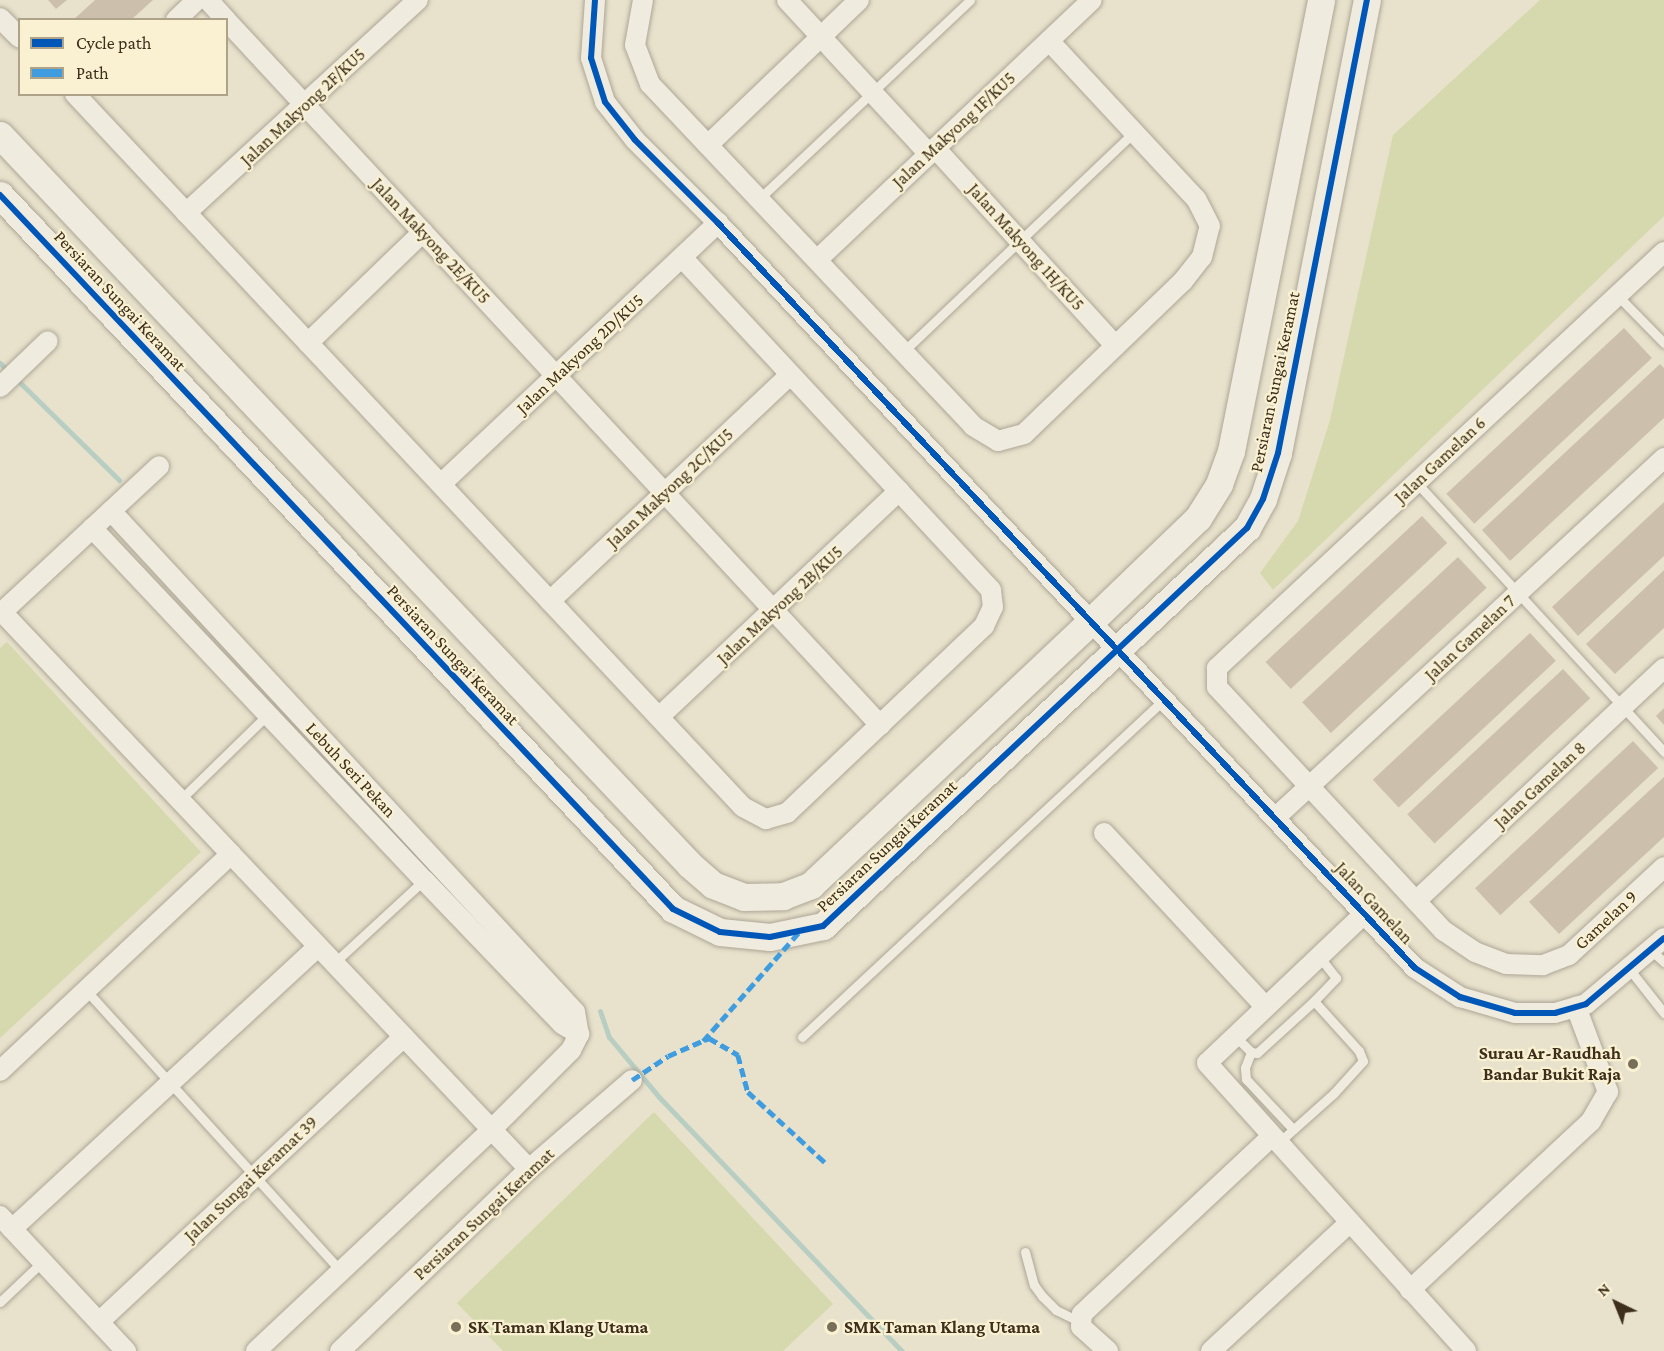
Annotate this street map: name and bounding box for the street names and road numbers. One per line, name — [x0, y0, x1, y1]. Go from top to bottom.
street label: Jalan Makyong 2F/KU5 — [236, 43, 370, 171]
street label: Jalan Makyong 1F/KU5 — [888, 67, 1020, 193]
street label: Jalan Makyong 2E/KU5 — [367, 173, 495, 309]
street label: Jalan Makyong 1H/KU5 — [963, 179, 1089, 315]
street label: Persiaran Sungai Keramat — [49, 226, 191, 376]
street label: Jalan Makyong 2D/KU5 — [512, 289, 648, 419]
street label: Persiaran Sungai Keramat — [1245, 290, 1305, 474]
street label: Jalan Gamelan 6 — [1390, 412, 1490, 508]
street label: Jalan Makyong 2C/KU5 — [602, 424, 738, 552]
street label: Jalan Makyong 2B/KU5 — [712, 541, 848, 669]
street label: Persiaran Sungai Keramat — [382, 580, 524, 730]
street label: Jalan Gamelan 7 — [1420, 590, 1520, 686]
street label: Lebuh Seri Pekan — [301, 718, 401, 822]
street label: Jalan Gamelan 8 — [1490, 737, 1590, 833]
street label: Persiaran Sungai Keramat — [812, 775, 962, 917]
street label: Jalan Gamelan — [1330, 857, 1418, 949]
street label: Gamelan 9 — [1570, 886, 1642, 954]
street label: Jalan Sungai Keramat 39 — [180, 1112, 322, 1246]
street label: Persiaran Sungai Keramat — [409, 1143, 559, 1285]

